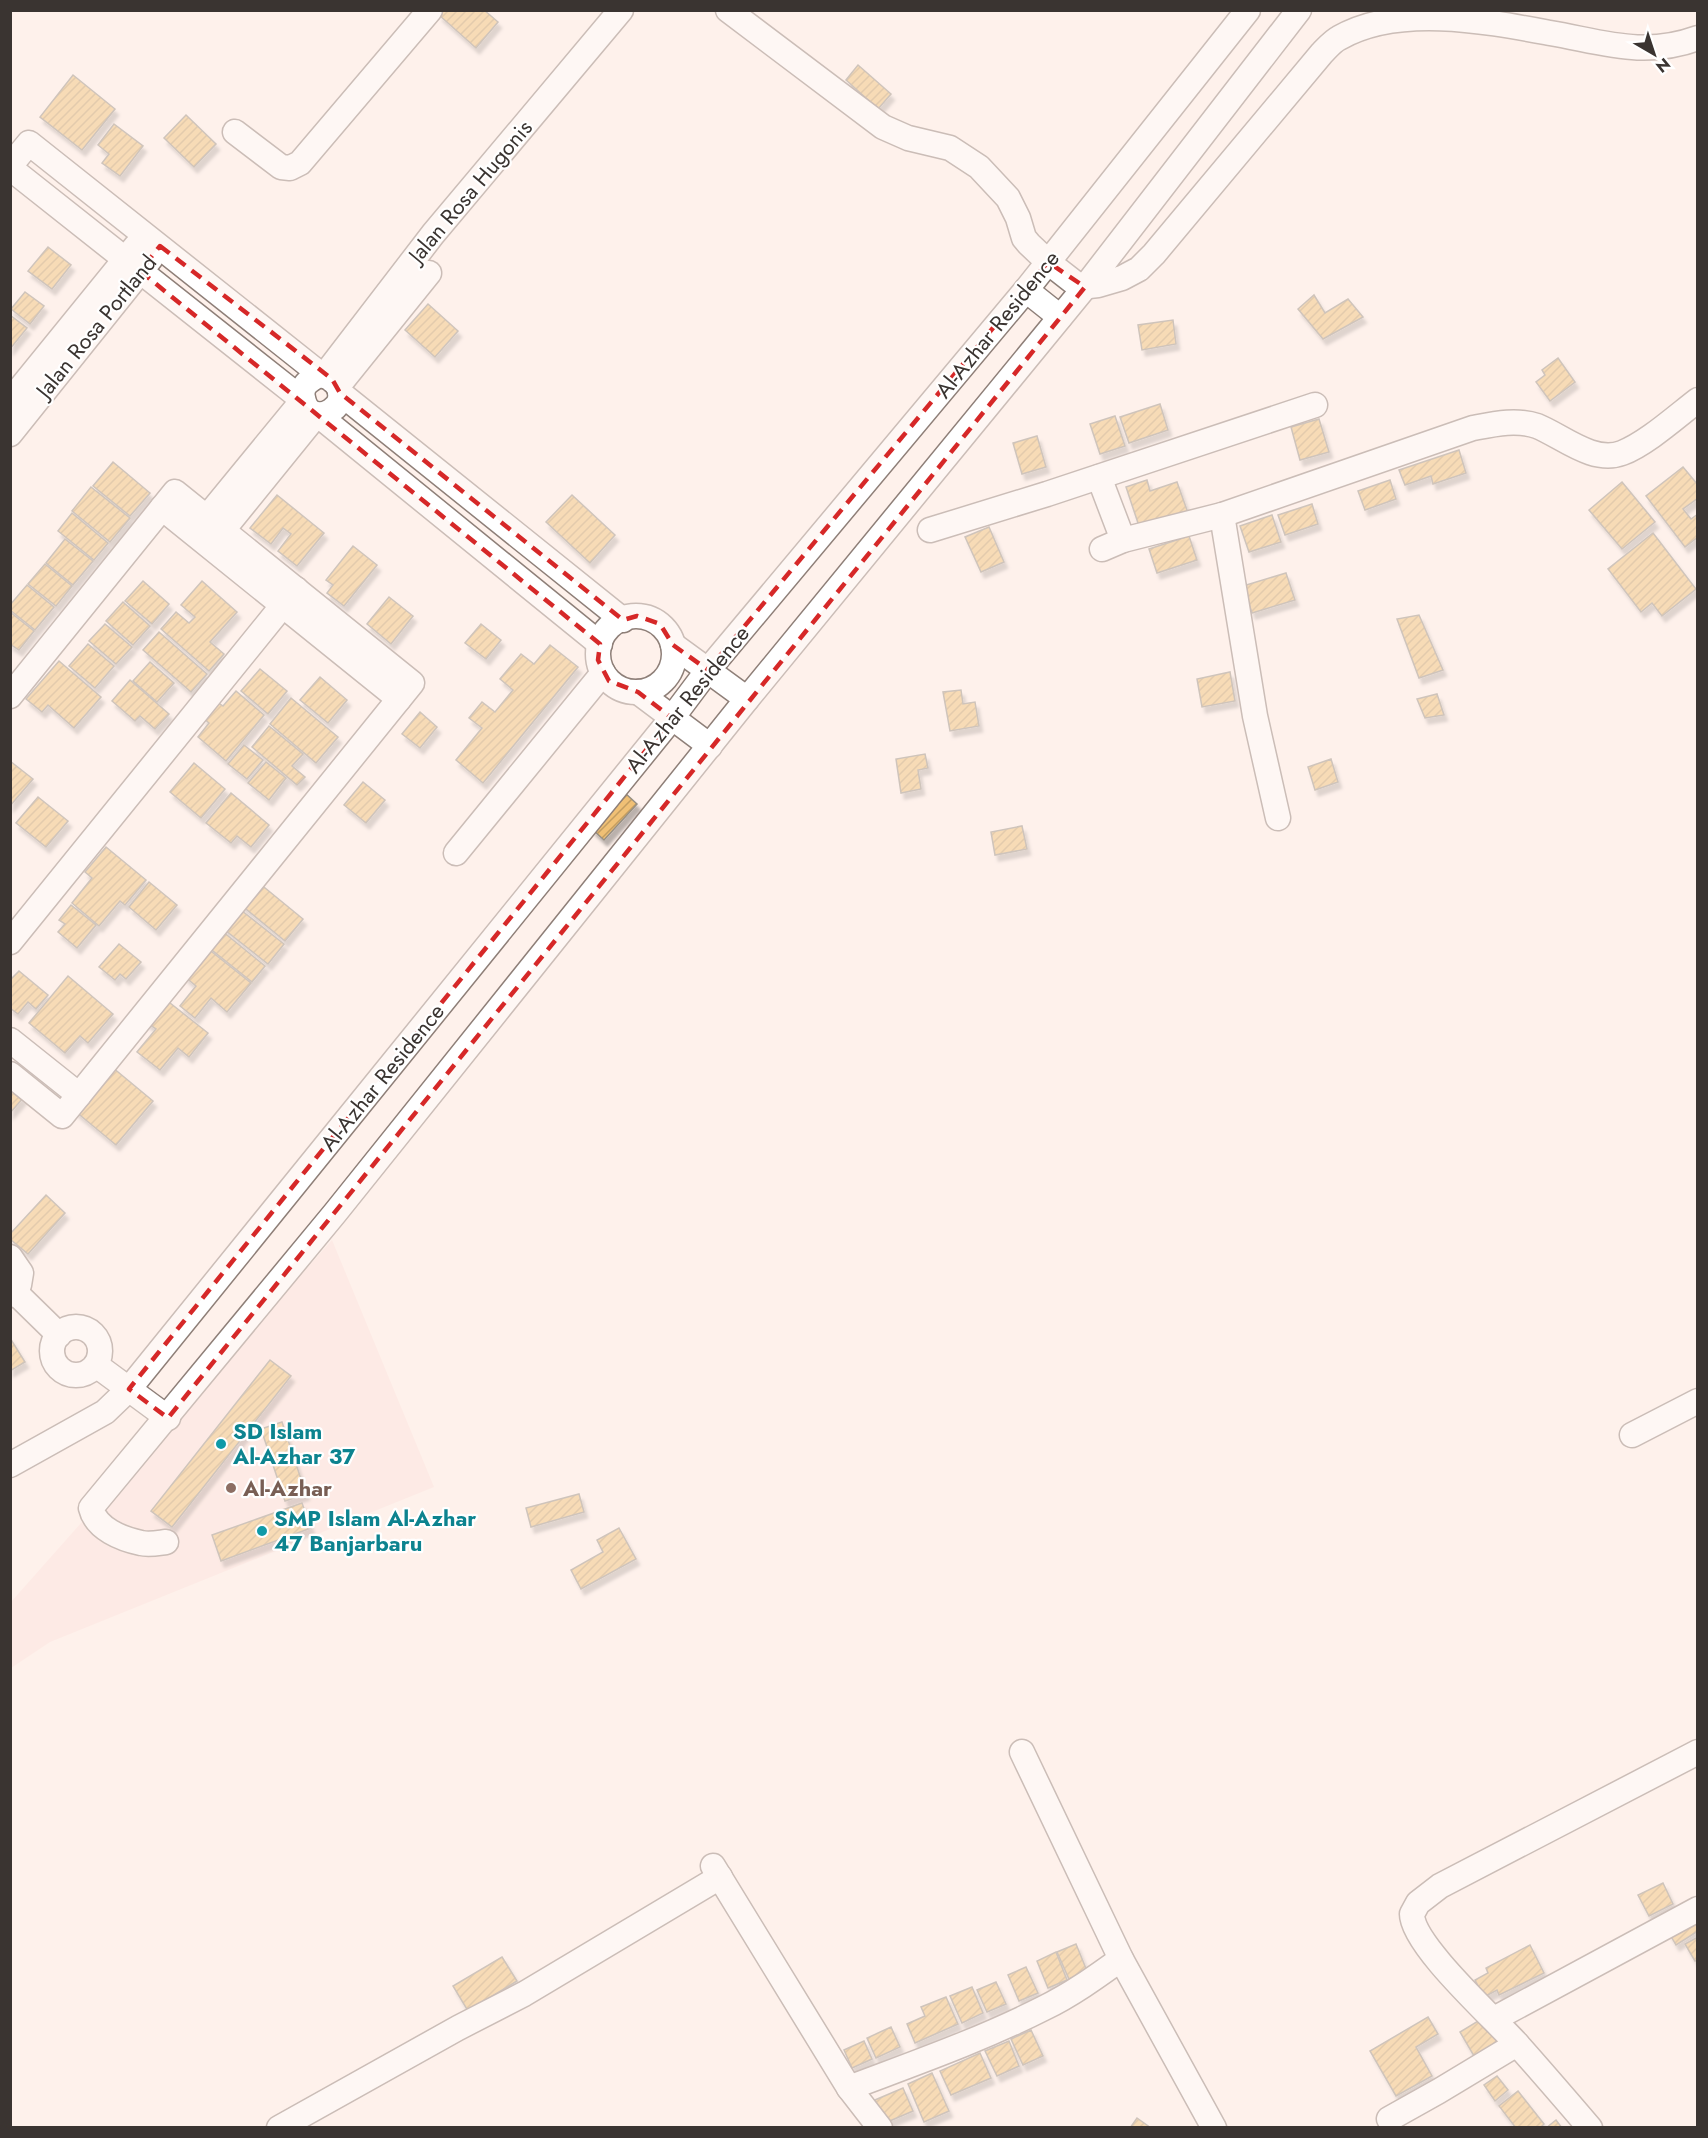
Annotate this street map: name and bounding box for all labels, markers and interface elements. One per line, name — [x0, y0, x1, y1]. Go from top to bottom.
north arrow — [1624, 24, 1684, 84]
text: N — [1651, 52, 1675, 78]
street label: Jalan Rosa Hugonis — [399, 112, 540, 272]
street label: Al-Azhar Residence — [927, 243, 1067, 405]
street label: Jalan Rosa Portland — [26, 248, 164, 407]
street label: Al-Azhar Residence — [617, 618, 757, 780]
street label: Al-Azhar Residence — [312, 996, 452, 1158]
place label: SD Islam Al-Azhar 37 — [232, 1415, 356, 1472]
marker: SD Islam Al-Azhar 37 — [214, 1437, 228, 1451]
place label: Al-Azhar — [242, 1472, 332, 1504]
marker: Al-Azhar — [224, 1481, 238, 1495]
place label: SMP Islam Al-Azhar 47 Banjarbaru — [274, 1502, 476, 1559]
marker: SMP Islam Al-Azhar 47 Banjarbaru — [255, 1524, 269, 1538]

